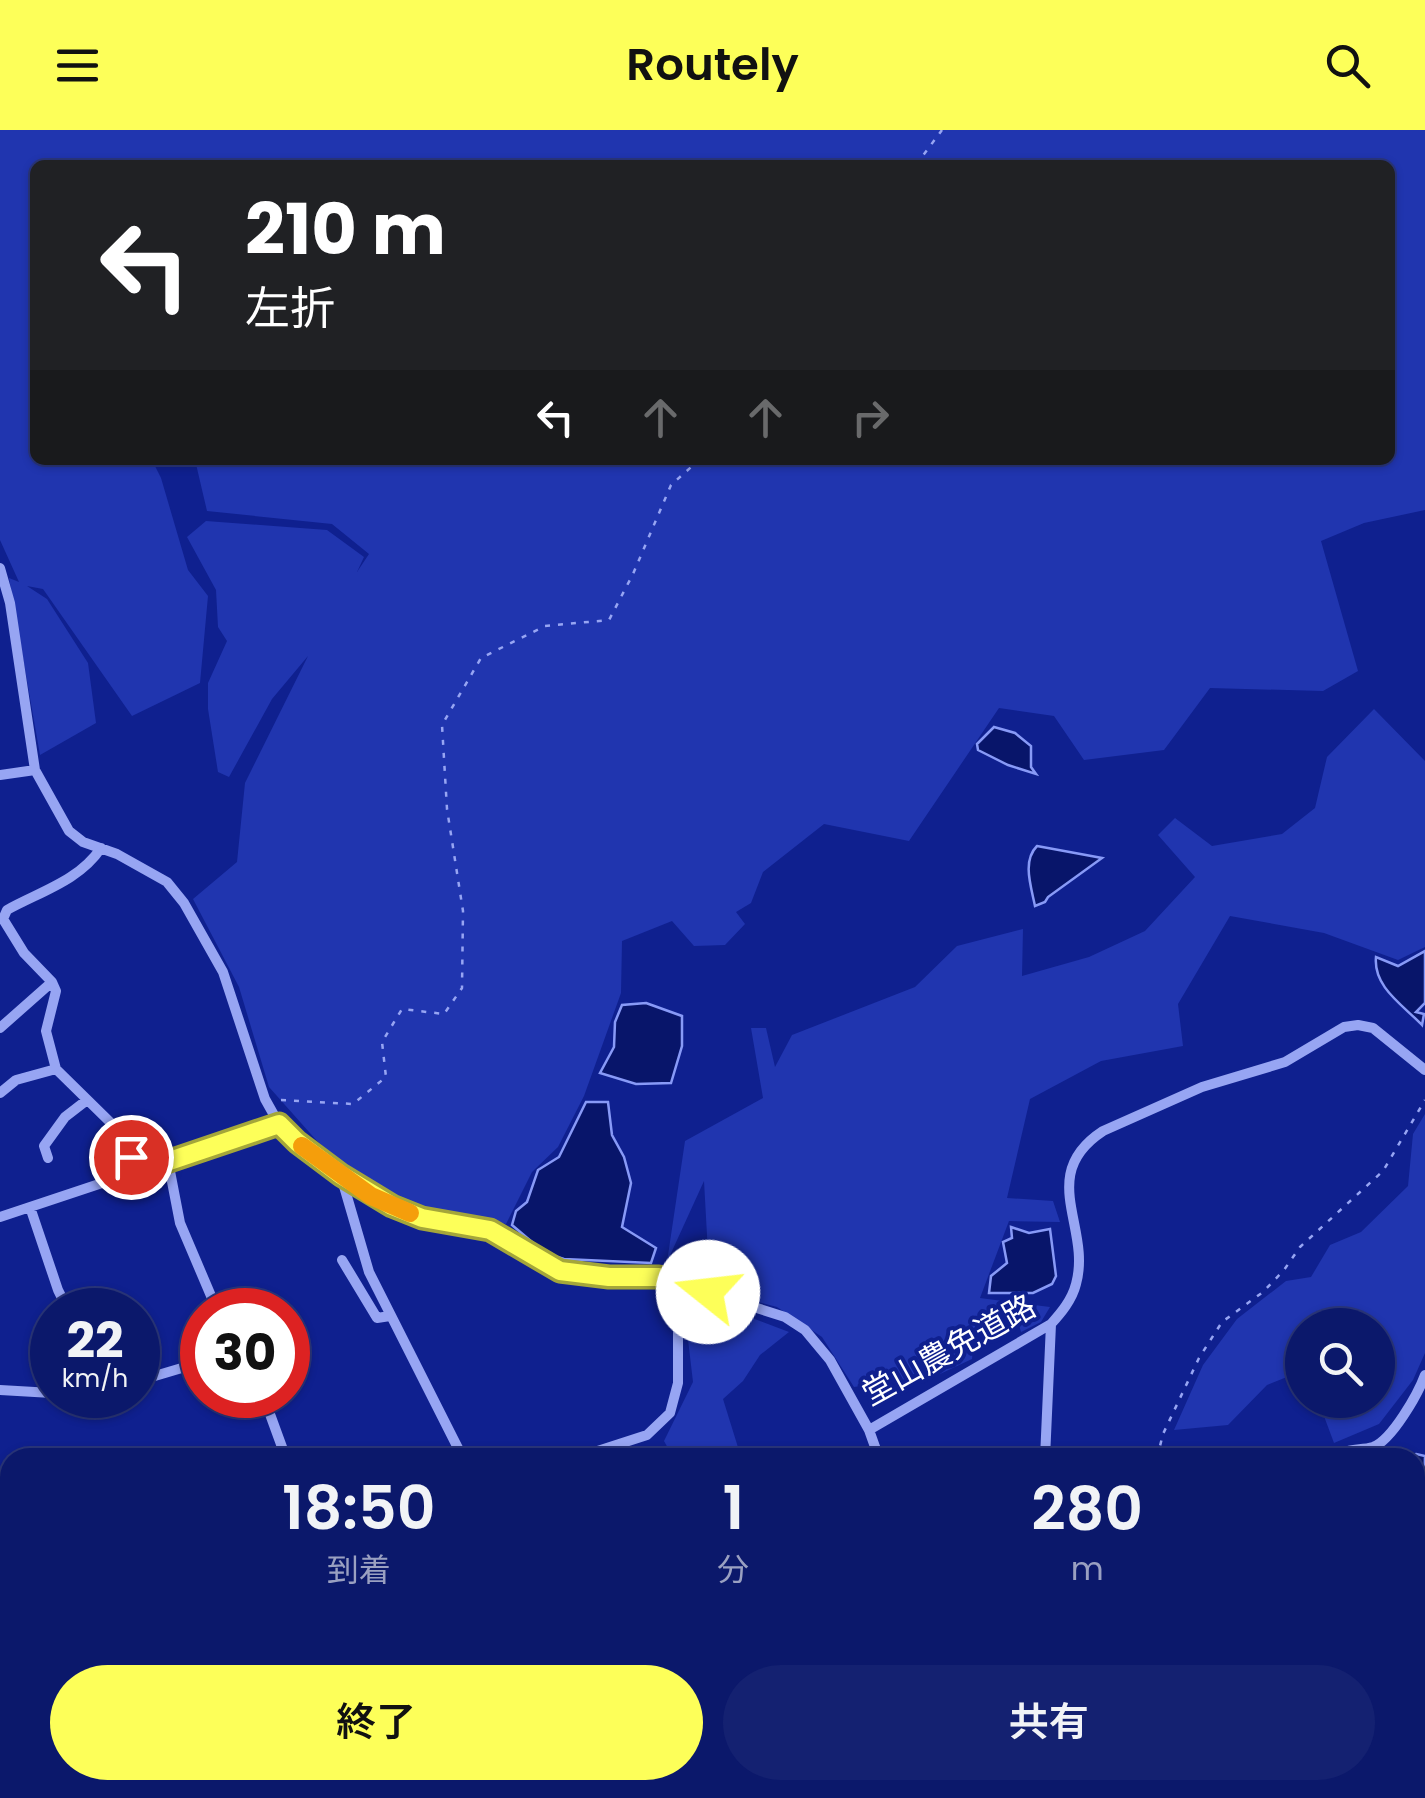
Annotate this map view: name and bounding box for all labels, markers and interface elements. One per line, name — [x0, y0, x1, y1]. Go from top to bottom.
text: Routely — [626, 33, 799, 96]
icon: menu — [50, 38, 105, 93]
icon: search — [1320, 38, 1375, 93]
text: 210 m — [245, 180, 446, 279]
icon: left — [80, 200, 210, 330]
text: 左折 — [245, 277, 335, 340]
icon: left — [528, 390, 583, 445]
icon: ahead — [633, 390, 688, 445]
icon: ahead — [738, 390, 793, 445]
icon: right — [843, 390, 898, 445]
pin — [89, 1115, 174, 1200]
icon: arrive — [104, 1130, 159, 1185]
position arrow — [656, 1240, 760, 1344]
street label: 堂山農免道路 — [854, 1283, 1044, 1416]
speed limit sign: 30 — [180, 1288, 310, 1418]
text: 22 — [66, 1305, 124, 1376]
map controls — [1285, 1308, 1395, 1418]
button: search — [1285, 1308, 1395, 1418]
text: km/h — [62, 1361, 128, 1396]
text: 18:50 — [282, 1466, 435, 1550]
text: 1 — [722, 1466, 744, 1550]
text: 280 — [1031, 1467, 1143, 1551]
text: m — [1071, 1546, 1104, 1591]
text: 到着 — [327, 1547, 391, 1592]
text: 分 — [717, 1547, 749, 1592]
button: 終了 — [50, 1665, 703, 1780]
button: 共有 — [723, 1665, 1375, 1780]

